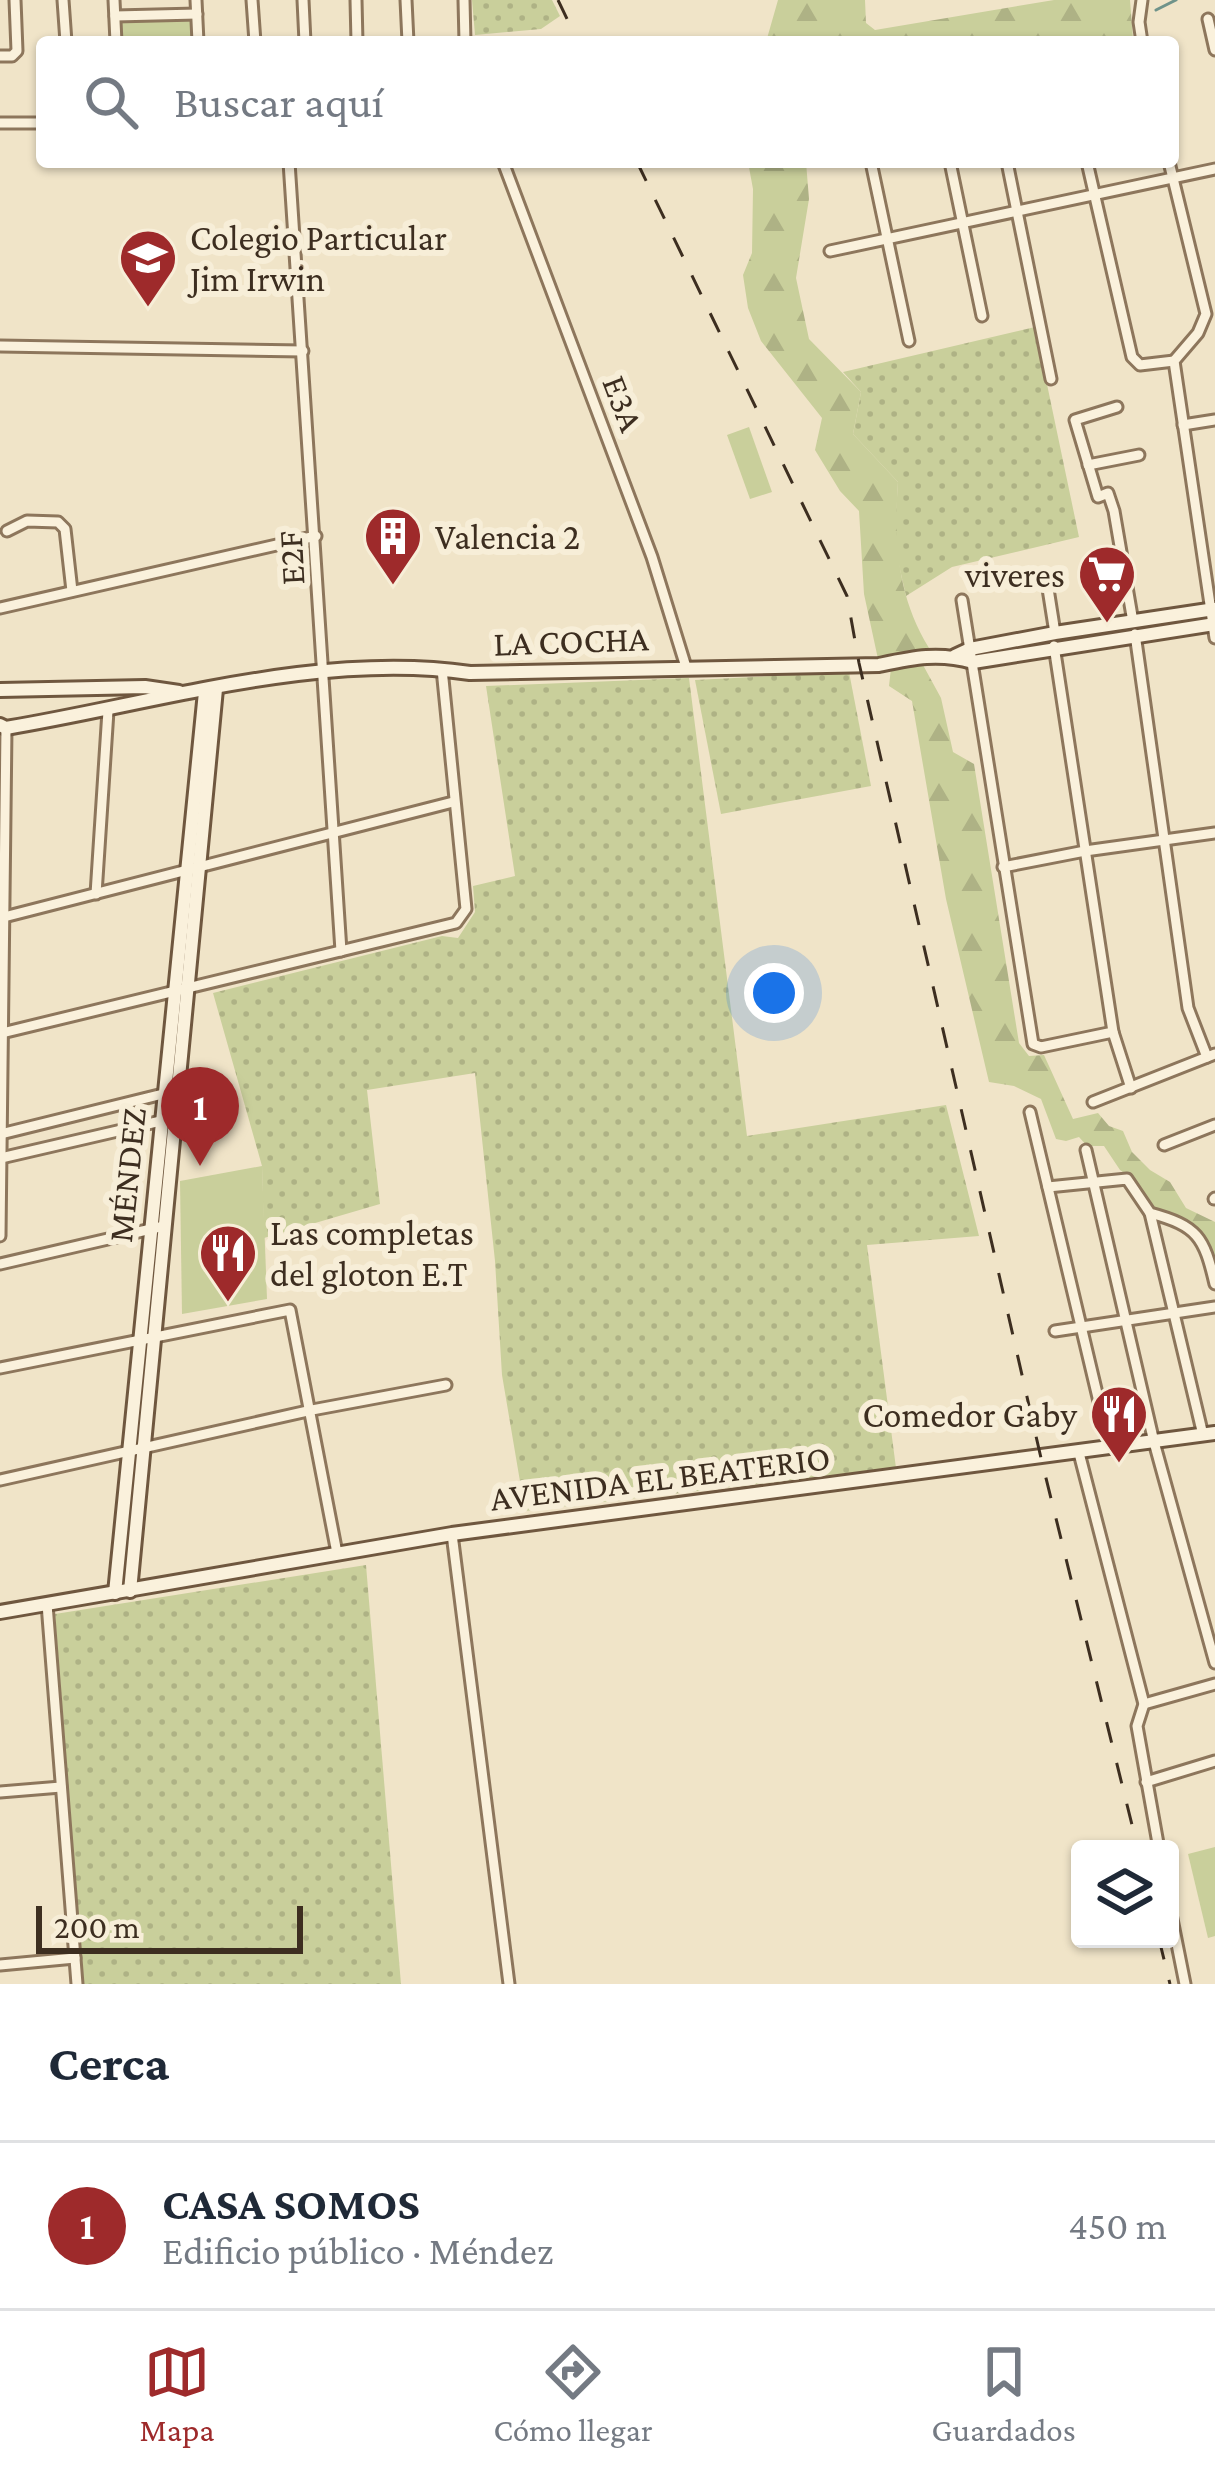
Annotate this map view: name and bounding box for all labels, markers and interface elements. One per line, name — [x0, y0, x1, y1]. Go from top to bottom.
search box — [36, 36, 1179, 168]
icon: search — [78, 69, 144, 135]
text: Buscar aquí — [174, 77, 384, 127]
place label: Colegio Particular Jim Irwin — [187, 218, 447, 299]
school or university icon: Colegio Particular Jim Irwin — [117, 227, 179, 309]
street label: E3A — [594, 370, 652, 438]
building icon: Valencia 2 — [362, 505, 424, 587]
place label: Valencia 2 — [435, 517, 580, 557]
street label: E2F — [270, 529, 312, 586]
supermarket icon: viveres — [1076, 543, 1138, 625]
place label: viveres — [964, 555, 1065, 595]
street label: LA COCHA — [493, 618, 650, 664]
your location — [744, 963, 804, 1023]
pin: 1 — [161, 1067, 239, 1166]
street label: MÉNDEZ — [100, 1106, 154, 1244]
place label: Las completas del gloton E.T — [270, 1213, 474, 1294]
restaurant icon: Las completas del gloton E.T — [197, 1222, 259, 1304]
restaurant icon: Comedor Gaby — [1088, 1383, 1150, 1465]
place label: Comedor Gaby — [863, 1395, 1077, 1435]
street label: AVENIDA EL BEATERIO — [488, 1437, 832, 1519]
map controls — [1071, 1840, 1179, 1948]
button: layers — [1071, 1840, 1179, 1948]
scale bar — [36, 1900, 303, 1953]
text: 200 m — [54, 1908, 140, 1945]
text: Cerca — [48, 2034, 169, 2091]
text: CASA SOMOS — [162, 2179, 420, 2229]
text: 1 — [80, 2204, 94, 2247]
text: 450 m — [1068, 2204, 1167, 2247]
text: Edificio público · Méndez — [162, 2229, 553, 2272]
tab: Mapa — [139, 2339, 215, 2448]
tab: Cómo llegar — [493, 2339, 653, 2448]
tab: Guardados — [932, 2339, 1076, 2448]

